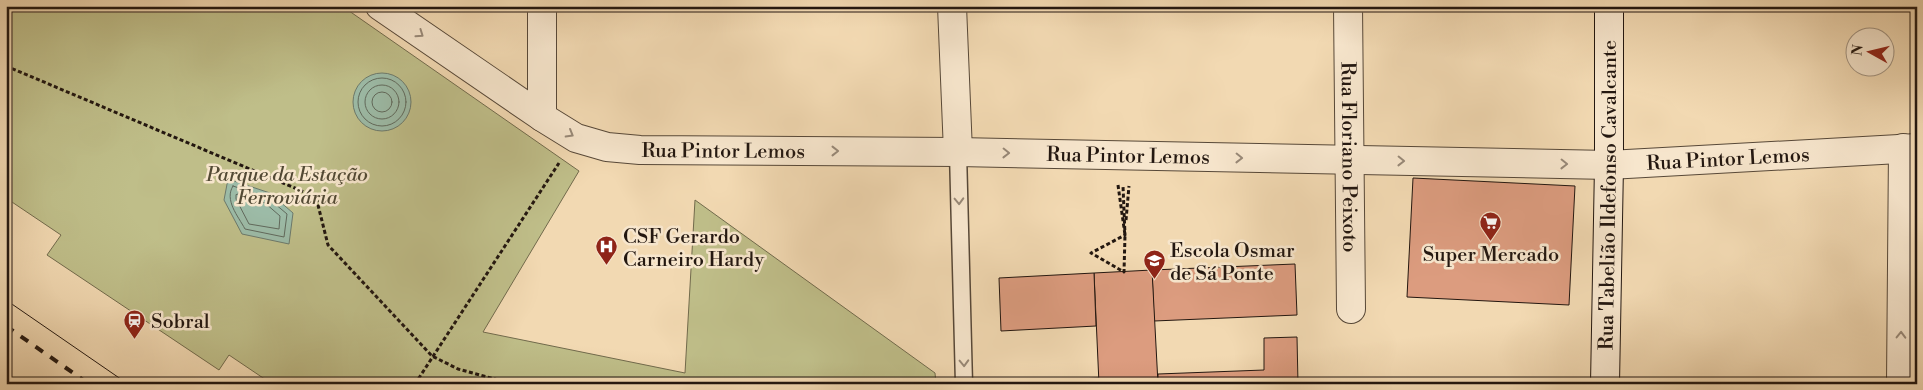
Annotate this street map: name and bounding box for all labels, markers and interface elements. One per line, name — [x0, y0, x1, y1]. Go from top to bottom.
one-way arrow — [414, 28, 424, 37]
north arrow — [1846, 28, 1896, 78]
street label: Rua Tabelião Ildefonso Cavalcante — [1595, 40, 1623, 350]
text: N — [1848, 44, 1868, 57]
street label: Rua Floriano Peixoto — [1335, 61, 1361, 253]
one-way arrow — [564, 128, 573, 138]
street label: Rua Pintor Lemos — [641, 139, 805, 165]
street label: Rua Pintor Lemos — [1046, 143, 1210, 171]
street label: Rua Pintor Lemos — [1646, 143, 1810, 177]
one-way arrow — [831, 146, 839, 156]
one-way arrow — [1003, 148, 1011, 158]
one-way arrow — [1235, 153, 1243, 163]
one-way arrow — [1398, 156, 1405, 166]
one-way arrow — [1560, 159, 1568, 169]
park label: Parque da Estação Ferroviária — [205, 163, 368, 211]
one-way arrow — [954, 198, 964, 205]
supermarket icon: Super Mercado — [1479, 210, 1503, 241]
place label: CSF Gerardo Carneiro Hardy — [623, 225, 764, 273]
hospital icon: CSF Gerardo Carneiro Hardy — [595, 235, 619, 266]
place label: Escola Osmar de Sá Ponte — [1170, 239, 1295, 287]
place label: Super Mercado — [1423, 243, 1559, 268]
school or university icon: Escola Osmar de Sá Ponte — [1142, 249, 1166, 280]
station icon: Sobral — [123, 309, 147, 340]
place label: Sobral — [151, 310, 210, 335]
one-way arrow — [1896, 331, 1906, 338]
one-way arrow — [958, 360, 969, 368]

